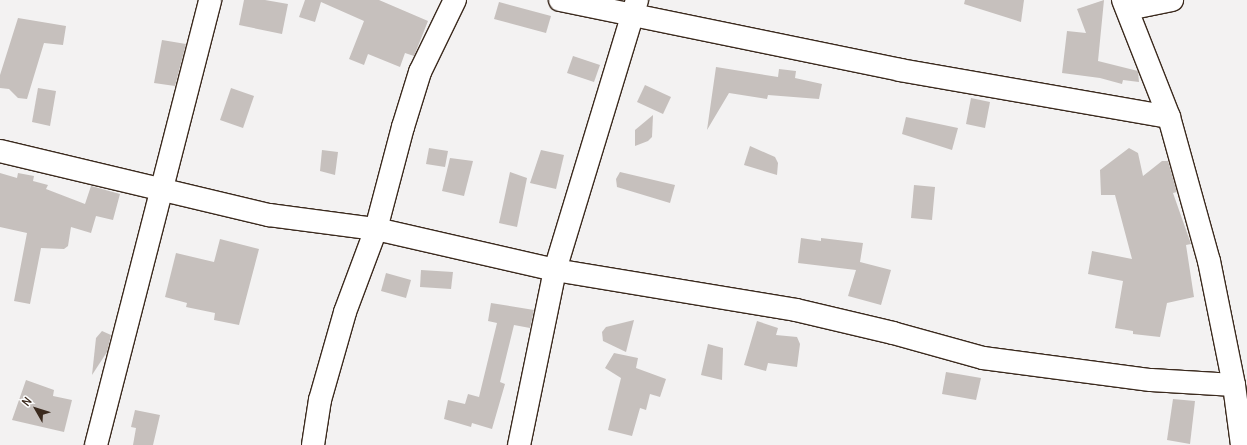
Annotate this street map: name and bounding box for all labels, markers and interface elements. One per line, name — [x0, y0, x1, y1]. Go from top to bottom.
north arrow — [16, 389, 56, 429]
text: N — [19, 394, 35, 409]

